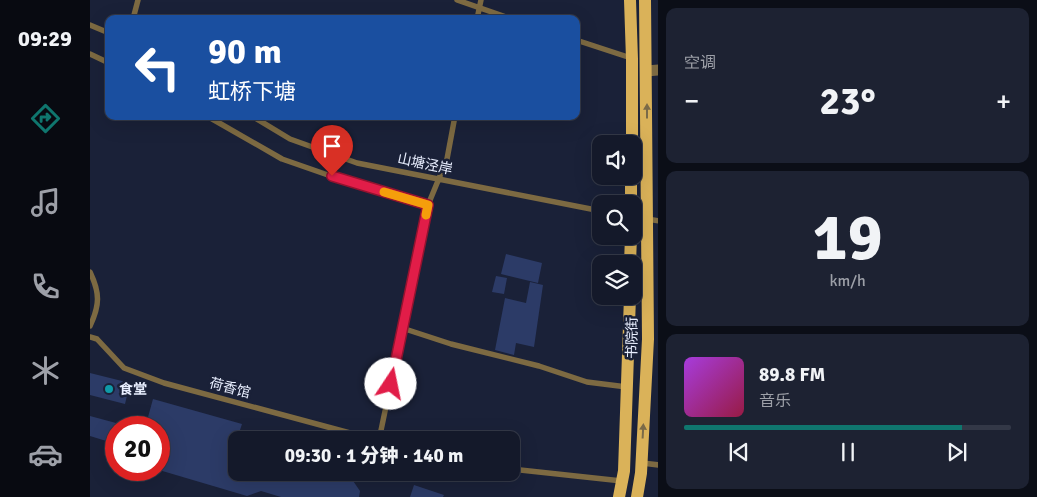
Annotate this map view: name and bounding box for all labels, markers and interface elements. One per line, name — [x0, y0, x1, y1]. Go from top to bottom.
text: 09:29 — [18, 25, 72, 52]
text: 90 m — [208, 30, 282, 73]
icon: left — [125, 35, 190, 100]
text: 空调 — [684, 53, 716, 73]
text: 虹桥下塘 — [208, 78, 296, 105]
text: 23° — [819, 78, 876, 125]
text: − — [684, 84, 699, 118]
text: + — [996, 84, 1011, 118]
icon: directions — [28, 101, 63, 136]
one-way arrow — [643, 103, 651, 119]
pin — [311, 125, 353, 176]
icon: arrive — [318, 132, 346, 160]
map controls — [592, 135, 642, 305]
button: sound — [592, 135, 642, 185]
street label: 山塘泾岸 — [396, 150, 454, 178]
icon: music — [28, 185, 63, 220]
button: search — [592, 195, 642, 245]
text: 19 — [812, 198, 883, 278]
button: layers — [592, 255, 642, 305]
icon: phone — [28, 269, 63, 304]
text: km/h — [829, 271, 866, 291]
street label: 书院街 — [623, 317, 641, 359]
icon: climate — [28, 353, 63, 388]
position arrow — [364, 357, 416, 409]
text: 89.8 FM — [759, 363, 825, 387]
street label: 荷香馆 — [208, 374, 252, 402]
place label: 食堂 — [119, 381, 147, 398]
marker: 食堂 — [103, 383, 115, 395]
text: 音乐 — [759, 391, 791, 411]
speed limit sign: 20 — [105, 416, 170, 481]
one-way arrow — [640, 423, 648, 439]
icon: car — [28, 437, 63, 472]
icon: previous — [725, 438, 753, 466]
icon: pause — [834, 438, 862, 466]
icon: next — [943, 438, 971, 466]
text: 09:30 · 1 分钟 · 140 m — [285, 444, 463, 468]

